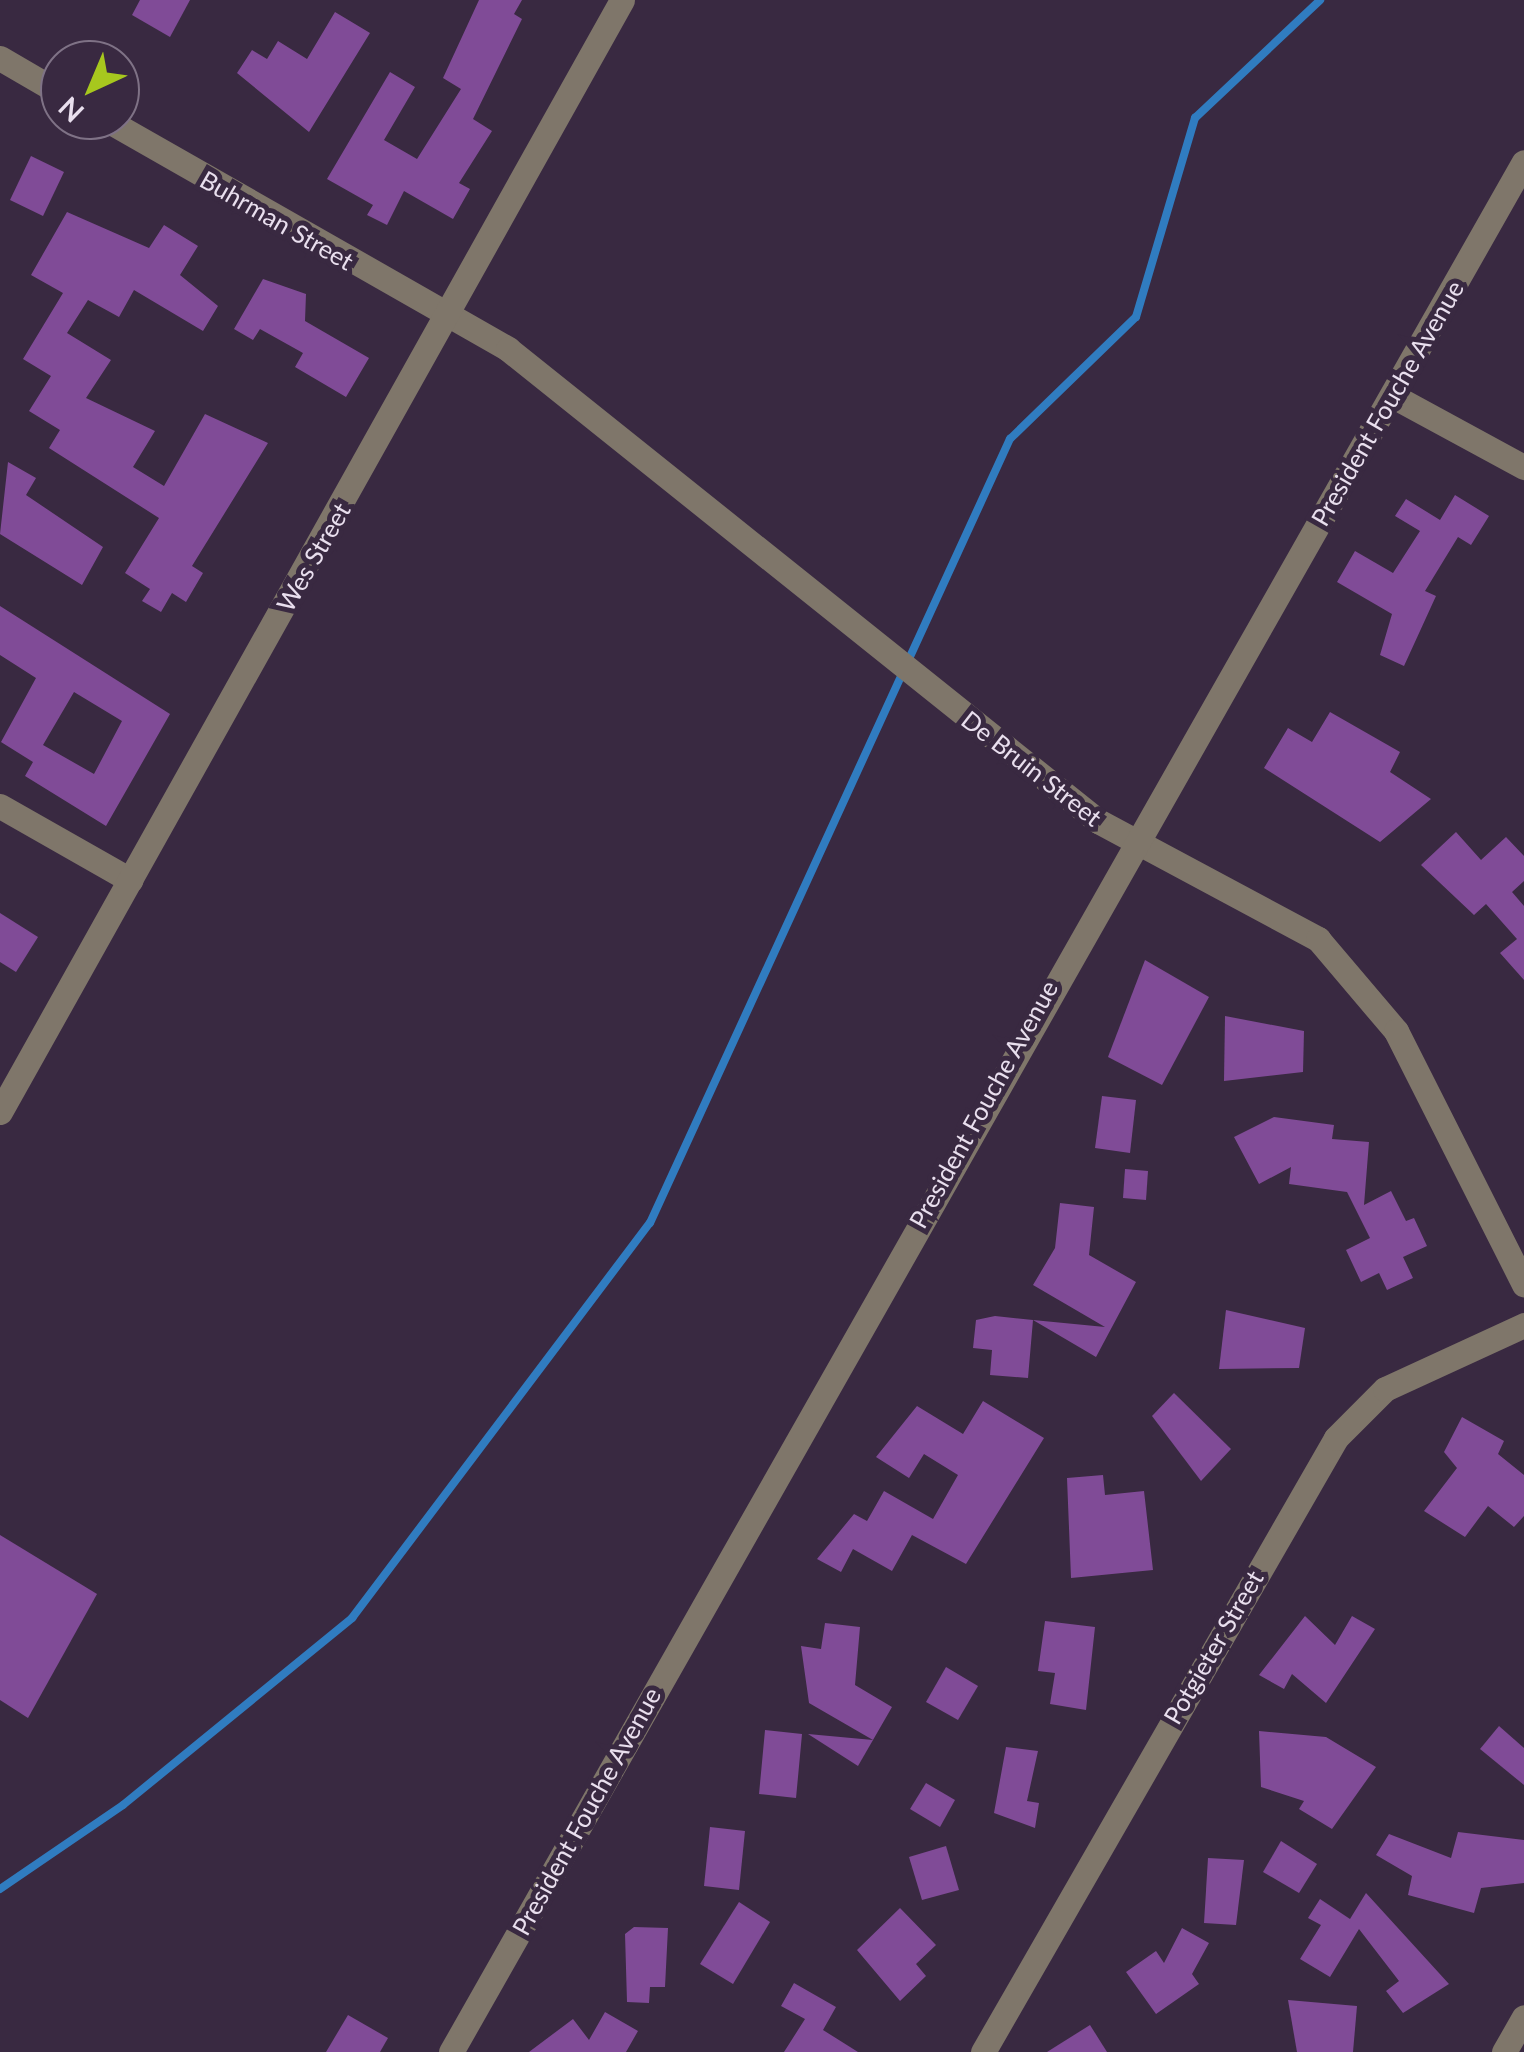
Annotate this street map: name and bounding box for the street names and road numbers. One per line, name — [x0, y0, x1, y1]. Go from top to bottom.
street label: Buhrman Street — [195, 164, 359, 276]
street label: President Fouche Avenue — [1304, 275, 1470, 531]
street label: Wes Street — [270, 497, 356, 617]
street label: De Bruin Street — [956, 704, 1108, 832]
street label: President Fouche Avenue — [902, 975, 1064, 1233]
street label: Potgieter Street — [1157, 1565, 1269, 1729]
street label: President Fouche Avenue — [505, 1682, 667, 1940]

